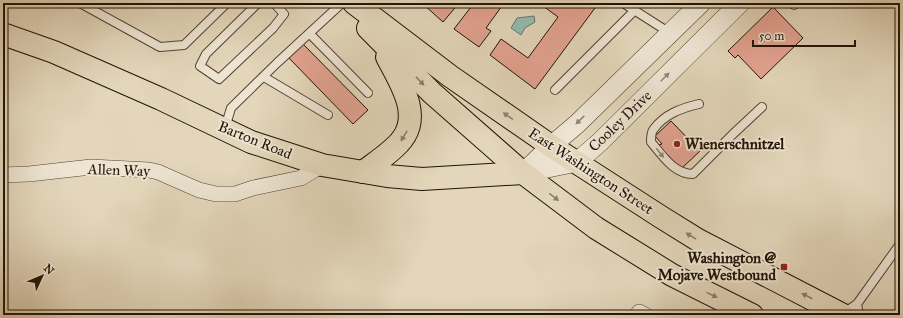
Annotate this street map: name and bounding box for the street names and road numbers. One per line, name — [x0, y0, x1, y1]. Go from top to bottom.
street label: Cooley Drive — [585, 87, 655, 155]
street label: Barton Road — [215, 117, 295, 163]
street label: East Washington Street — [525, 124, 658, 219]
street label: Allen Way — [86, 160, 151, 180]

